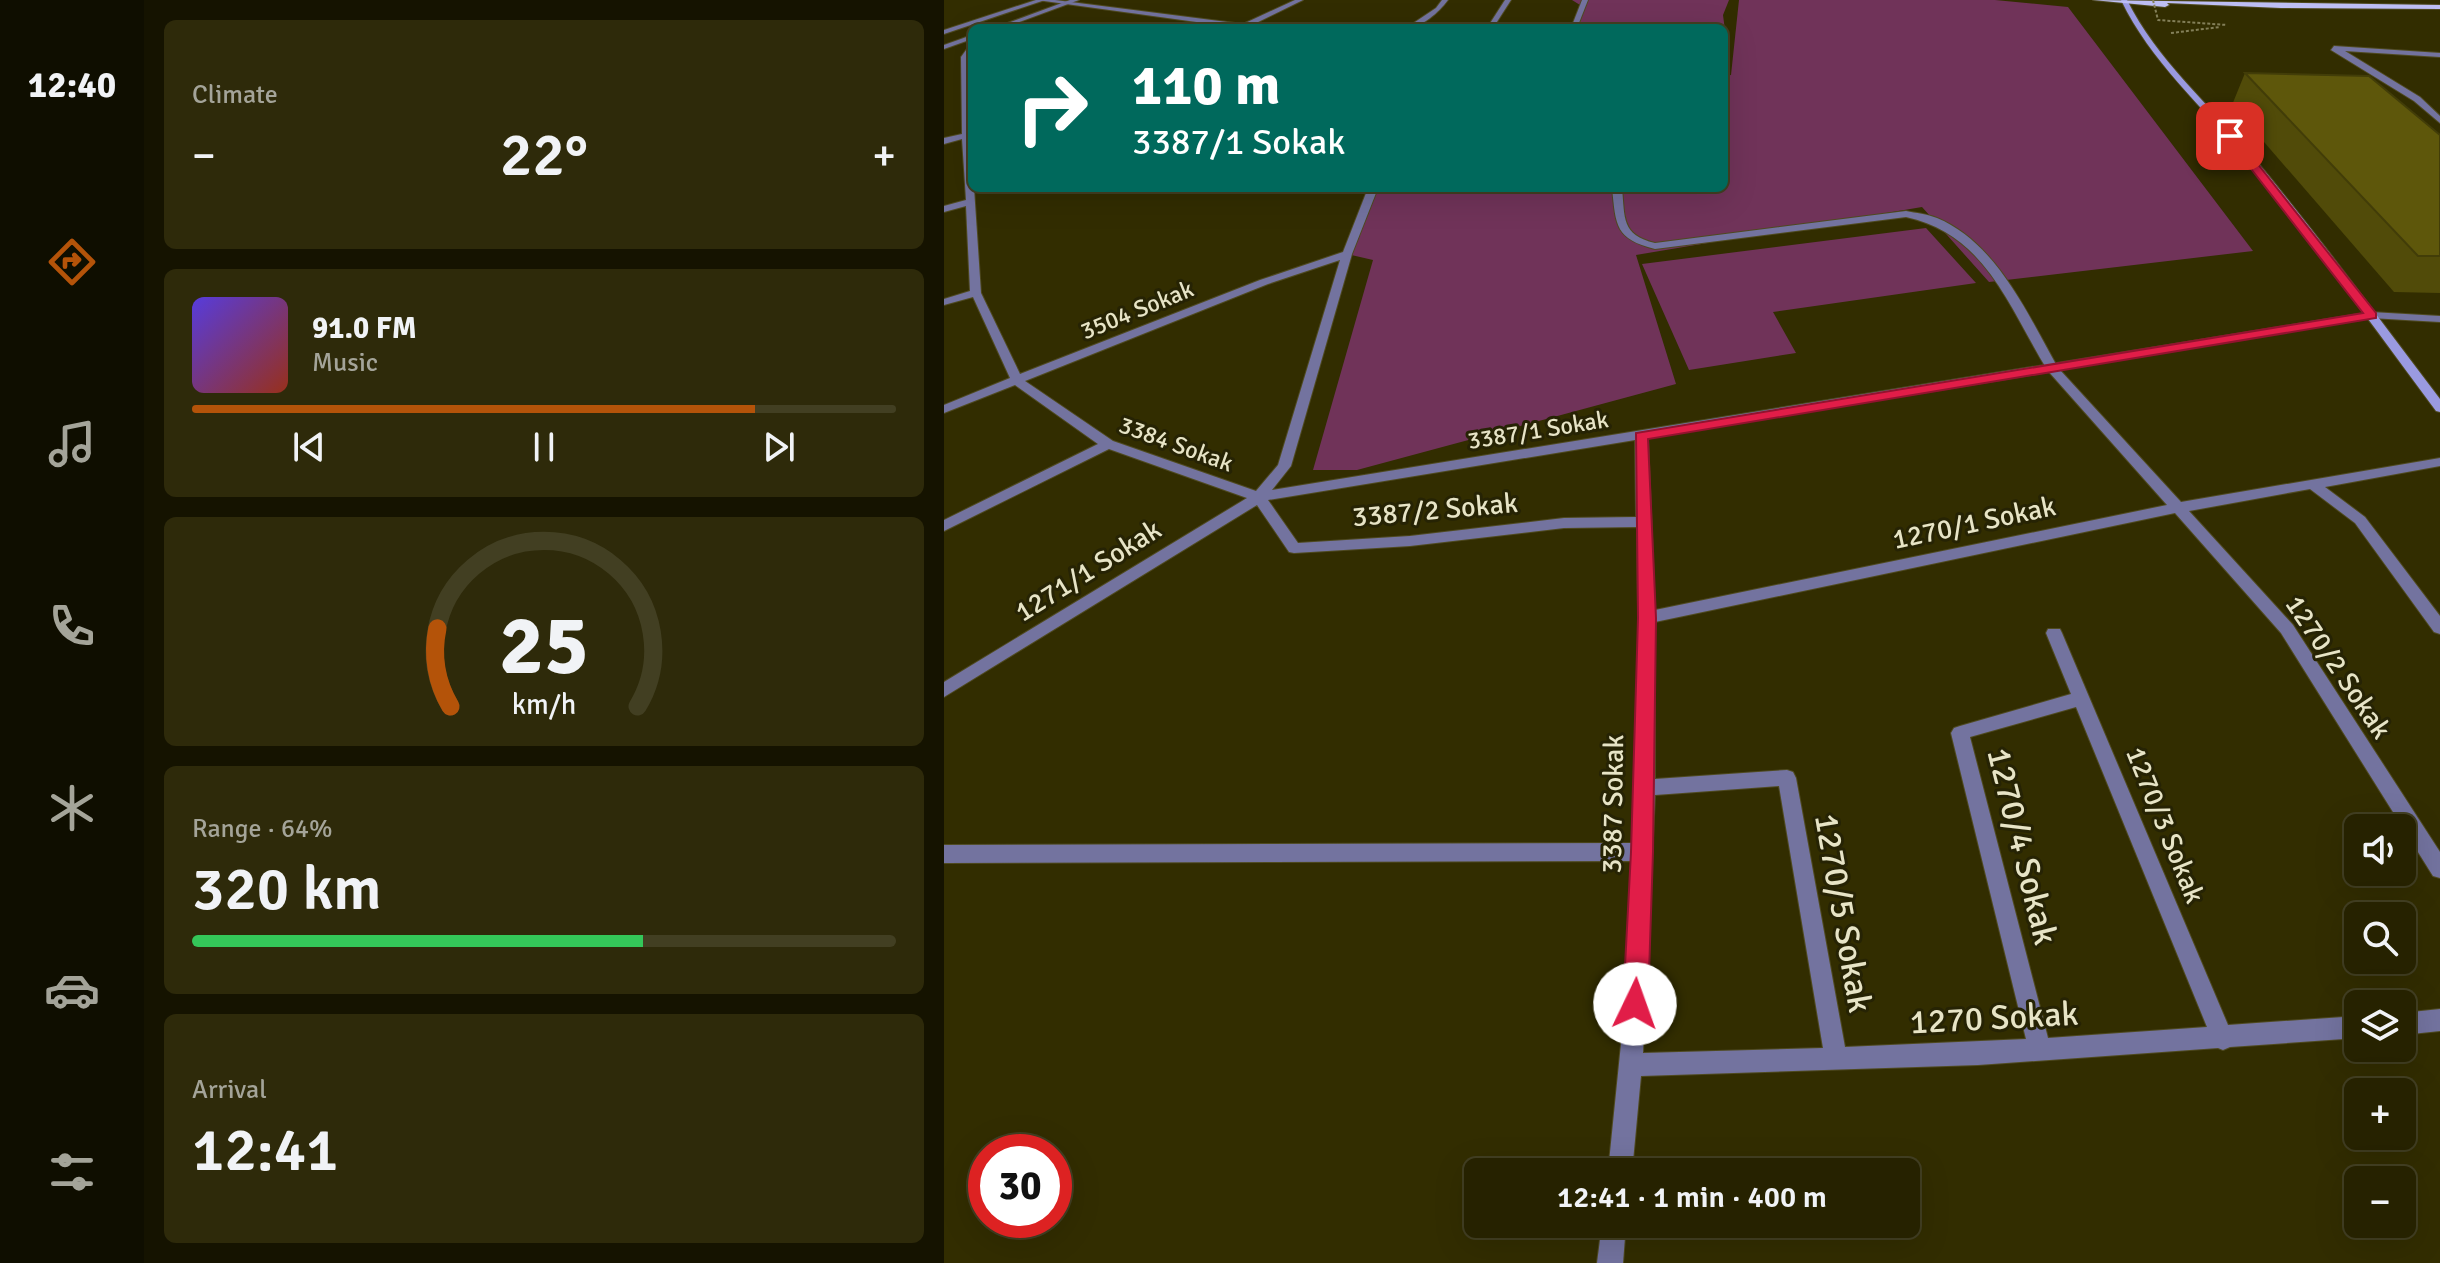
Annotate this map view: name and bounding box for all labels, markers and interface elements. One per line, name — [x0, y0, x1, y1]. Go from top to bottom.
text: 110 m — [1132, 51, 1280, 120]
icon: right — [1000, 56, 1104, 160]
text: 12:40 — [28, 63, 116, 108]
text: Climate — [192, 79, 278, 111]
pin — [2196, 102, 2264, 170]
icon: arrive — [2208, 114, 2252, 158]
text: 22° — [500, 119, 588, 193]
text: 3387/1 Sokak — [1132, 120, 1345, 165]
text: − — [192, 129, 216, 183]
text: + — [872, 129, 896, 183]
icon: directions — [44, 234, 100, 290]
street label: 3504 Sokak — [1076, 274, 1198, 346]
text: 91.0 FM — [312, 310, 417, 347]
text: Music — [312, 347, 378, 379]
street label: 3387/1 Sokak — [1465, 404, 1611, 456]
street label: 3384 Sokak — [1115, 410, 1237, 478]
icon: music — [44, 416, 100, 472]
icon: previous — [287, 425, 331, 469]
icon: pause — [522, 425, 566, 469]
icon: next — [757, 425, 801, 469]
street label: 3387/2 Sokak — [1351, 486, 1519, 534]
street label: 1270/1 Sokak — [1889, 489, 2059, 557]
street label: 1271/1 Sokak — [1009, 513, 1167, 629]
street label: 1270/2 Sokak — [2277, 589, 2399, 745]
text: 25 — [499, 595, 589, 697]
icon: phone — [44, 598, 100, 654]
text: km/h — [512, 688, 576, 723]
street label: 3387 Sokak — [1595, 734, 1631, 874]
street label: 1270/3 Sokak — [2118, 742, 2212, 908]
street label: 1270/4 Sokak — [1977, 743, 2067, 949]
icon: climate — [44, 780, 100, 836]
street label: 1270/5 Sokak — [1805, 810, 1881, 1016]
text: Range · 64% — [192, 813, 333, 845]
map controls — [2344, 814, 2416, 1238]
button: sound — [2344, 814, 2416, 886]
text: 320 km — [192, 853, 381, 927]
button: search — [2344, 902, 2416, 974]
icon: car — [44, 962, 100, 1018]
position arrow — [1593, 962, 1677, 1046]
button: layers — [2344, 990, 2416, 1062]
street label: 1270 Sokak — [1909, 993, 2079, 1043]
text: Arrival — [192, 1074, 267, 1106]
button: + — [2344, 1078, 2416, 1150]
text: 12:41 — [192, 1114, 339, 1188]
speed limit sign: 30 — [968, 1134, 1072, 1238]
icon: filters — [44, 1144, 100, 1200]
button: − — [2344, 1166, 2416, 1238]
text: 12:41 · 1 min · 400 m — [1557, 1179, 1827, 1216]

